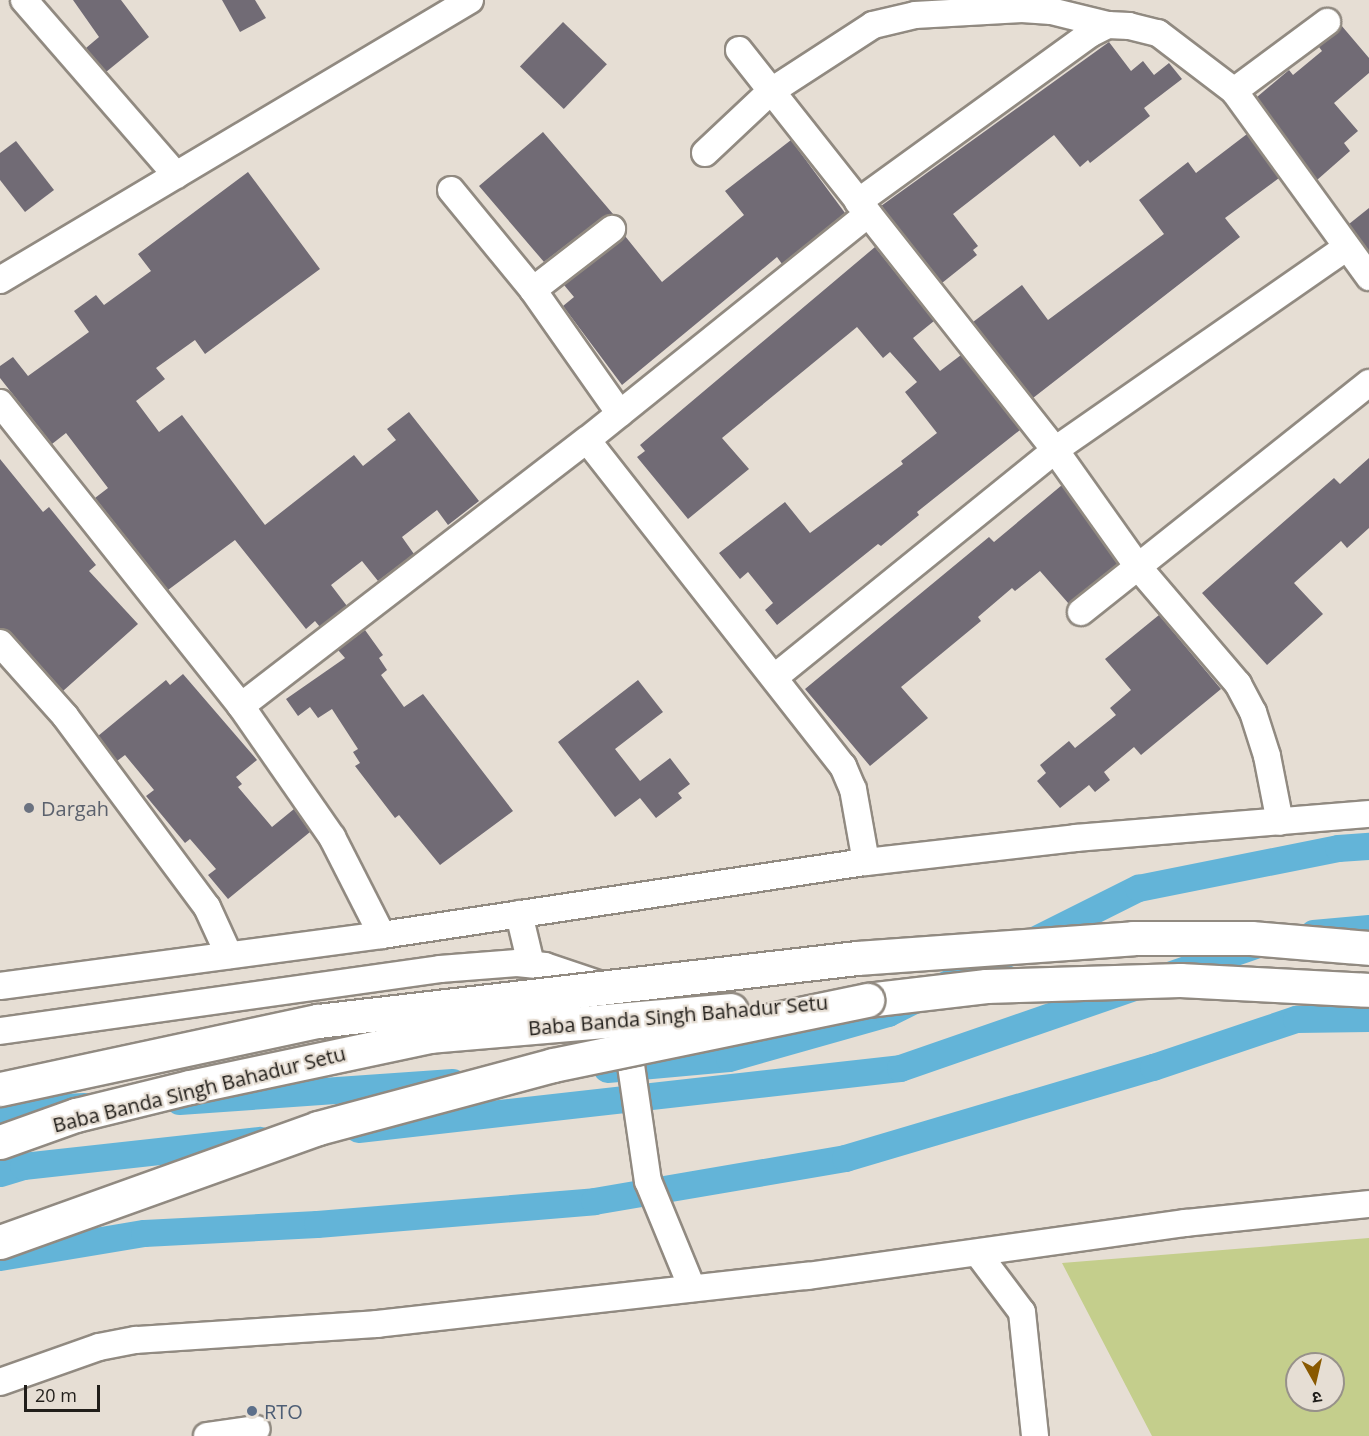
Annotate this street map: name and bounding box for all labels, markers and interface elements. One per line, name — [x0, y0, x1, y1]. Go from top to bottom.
place label: Dargah — [41, 796, 109, 820]
marker: Dargah — [22, 801, 36, 815]
street label: Baba Banda Singh Bahadur Setu — [527, 990, 829, 1040]
street label: Baba Banda Singh Bahadur Setu — [50, 1041, 348, 1137]
north arrow — [1285, 1352, 1345, 1412]
scale bar — [27, 1373, 104, 1411]
text: 20 m — [35, 1383, 77, 1407]
text: उ — [1311, 1386, 1323, 1409]
place label: RTO — [264, 1399, 303, 1423]
marker: RTO — [245, 1404, 259, 1418]

